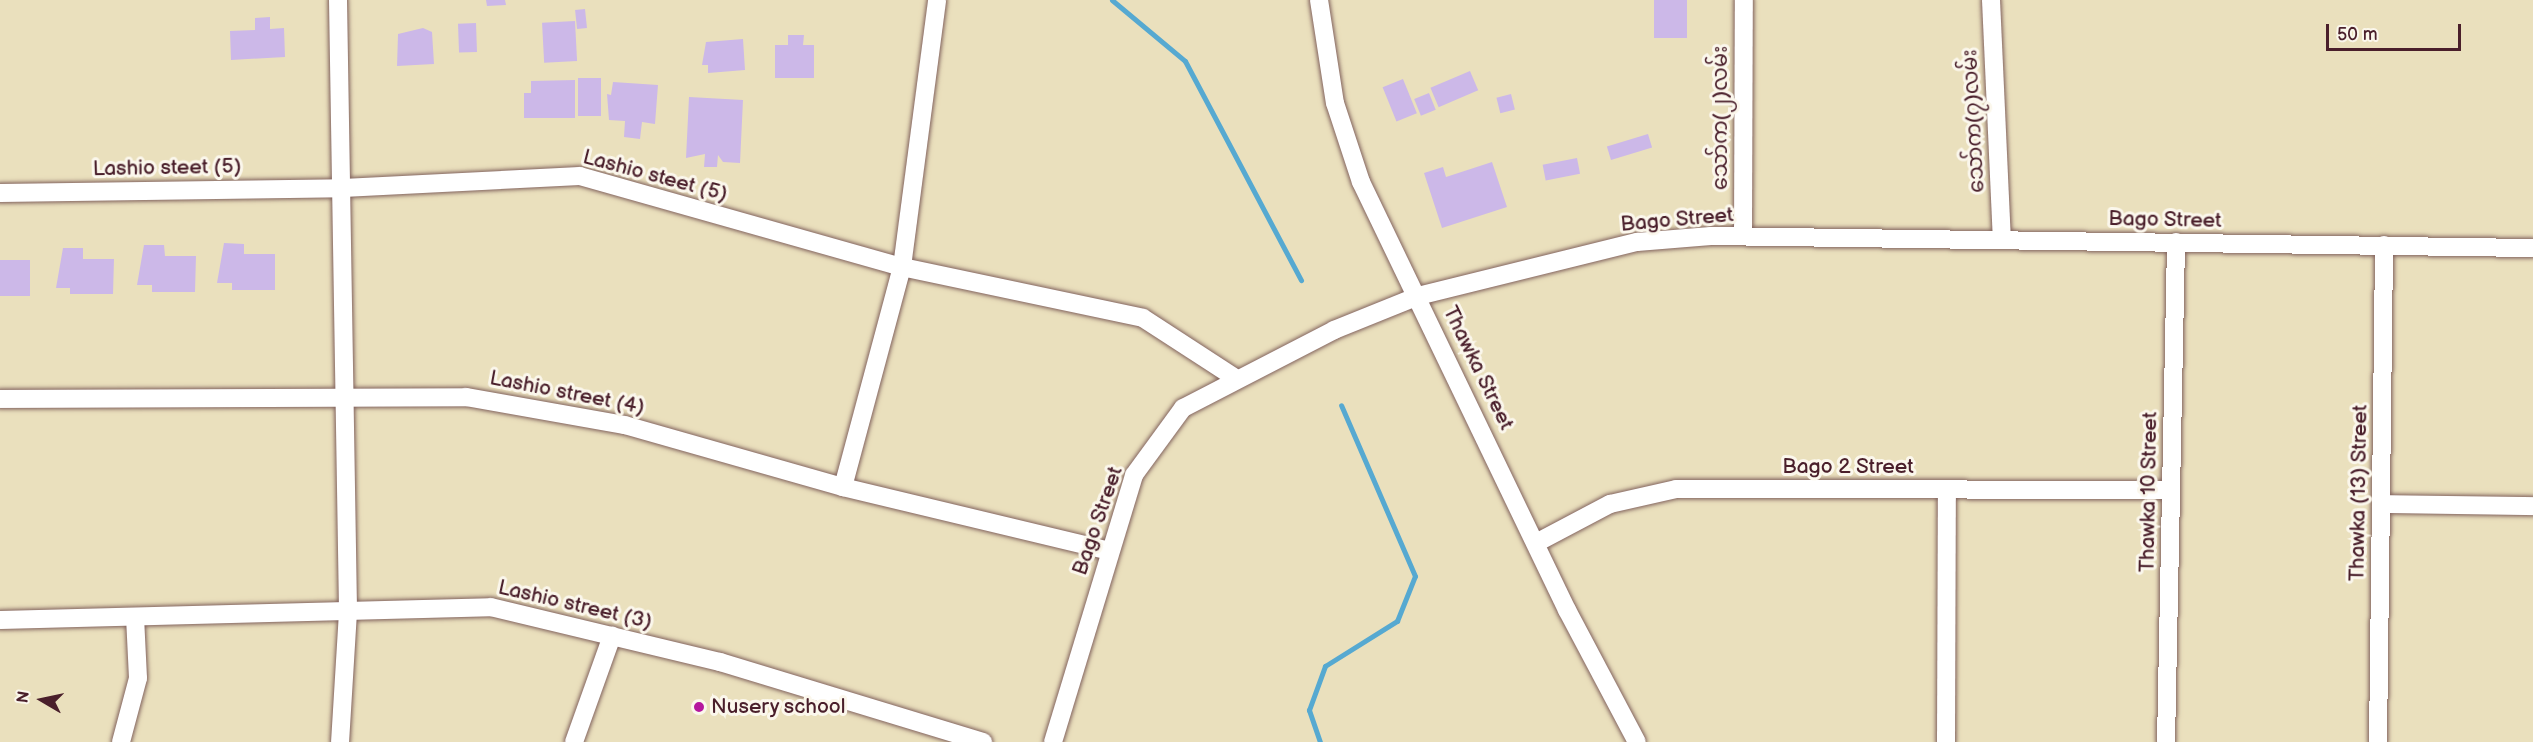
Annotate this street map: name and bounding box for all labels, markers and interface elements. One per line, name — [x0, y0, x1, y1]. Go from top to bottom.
scale bar — [2329, 12, 2464, 50]
text: 50 m — [2337, 24, 2378, 45]
street label: သော်က(၂)လမ်း — [1708, 46, 1734, 190]
street label: သော်က(၇)လမ်း — [1958, 49, 1990, 193]
street label: Lashio steet (5) — [580, 145, 730, 207]
street label: Lashio steet (5) — [93, 154, 241, 182]
street label: Bago Street — [1619, 202, 1735, 238]
street label: Bago Street — [2108, 206, 2222, 234]
street label: Thawka Street — [1437, 302, 1519, 434]
street label: Lashio street (4) — [488, 366, 646, 420]
street label: Thawka (13) Street — [2345, 404, 2373, 582]
street label: Thawka 10 Street — [2135, 411, 2163, 573]
street label: Bago 2 Street — [1782, 454, 1914, 480]
street label: Bago Street — [1068, 463, 1128, 579]
street label: Lashio street (3) — [496, 575, 654, 635]
north arrow — [12, 670, 72, 730]
text: N — [13, 690, 34, 705]
place label: Nusery school — [711, 694, 847, 720]
marker: Nusery school — [692, 700, 706, 714]

